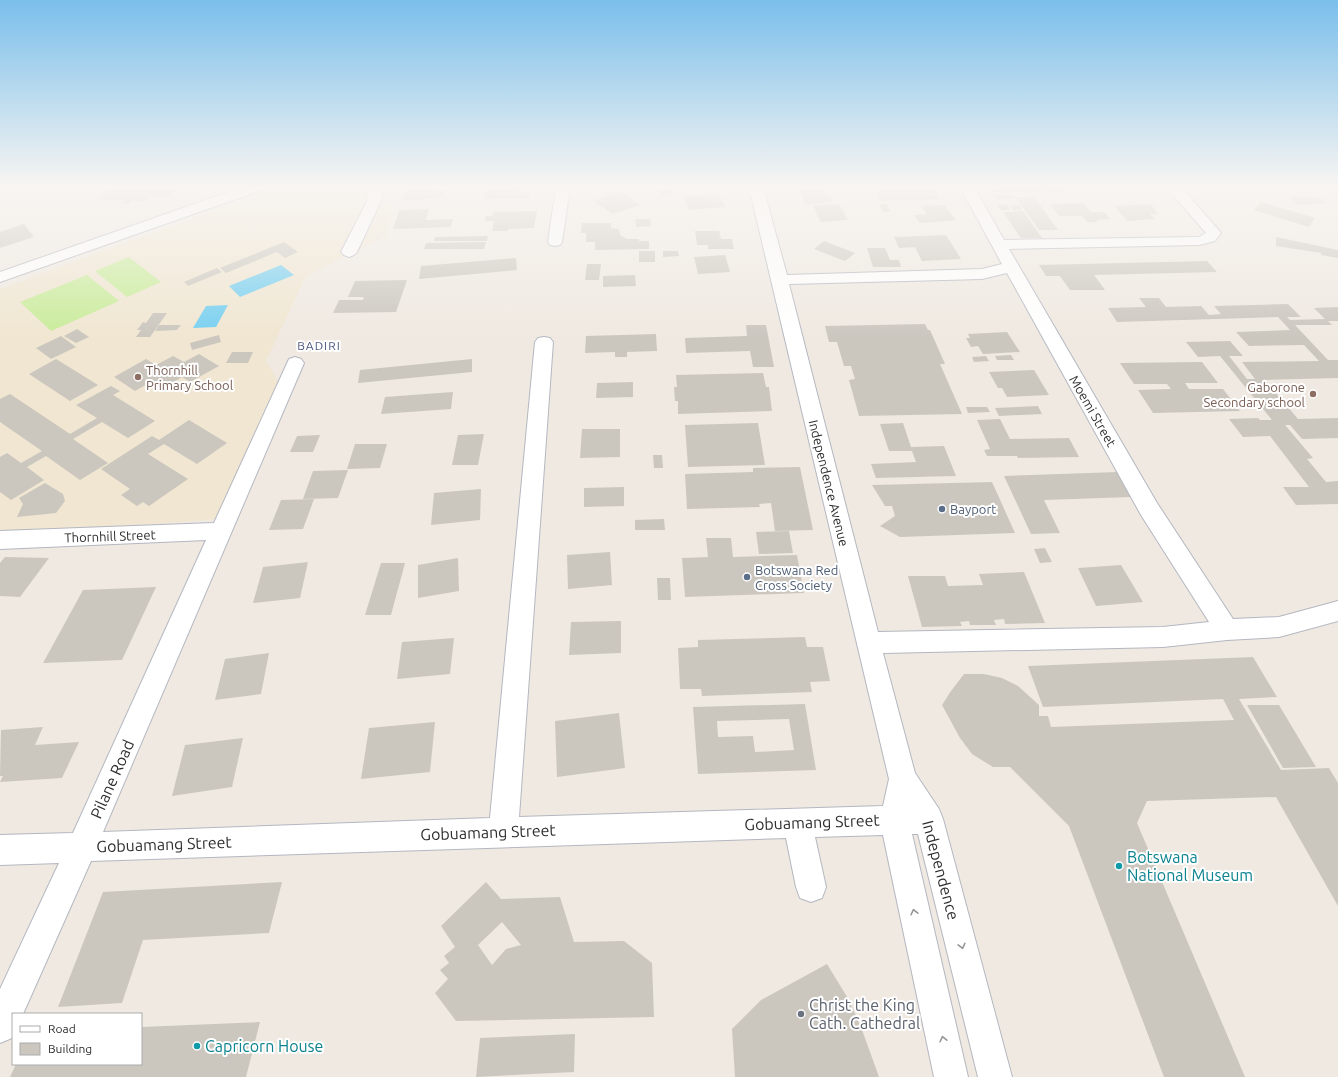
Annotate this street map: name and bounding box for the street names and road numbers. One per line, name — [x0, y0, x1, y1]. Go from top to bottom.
street label: Moemi Street — [1067, 373, 1119, 449]
street label: Independence Avenue — [806, 418, 852, 548]
street label: Thornhill Street — [64, 527, 156, 545]
street label: Pilane Road — [87, 737, 137, 821]
street label: Gobuamang Street — [744, 811, 881, 833]
street label: Independence — [919, 818, 963, 922]
street label: Gobuamang Street — [420, 821, 557, 843]
street label: Gobuamang Street — [96, 833, 233, 855]

